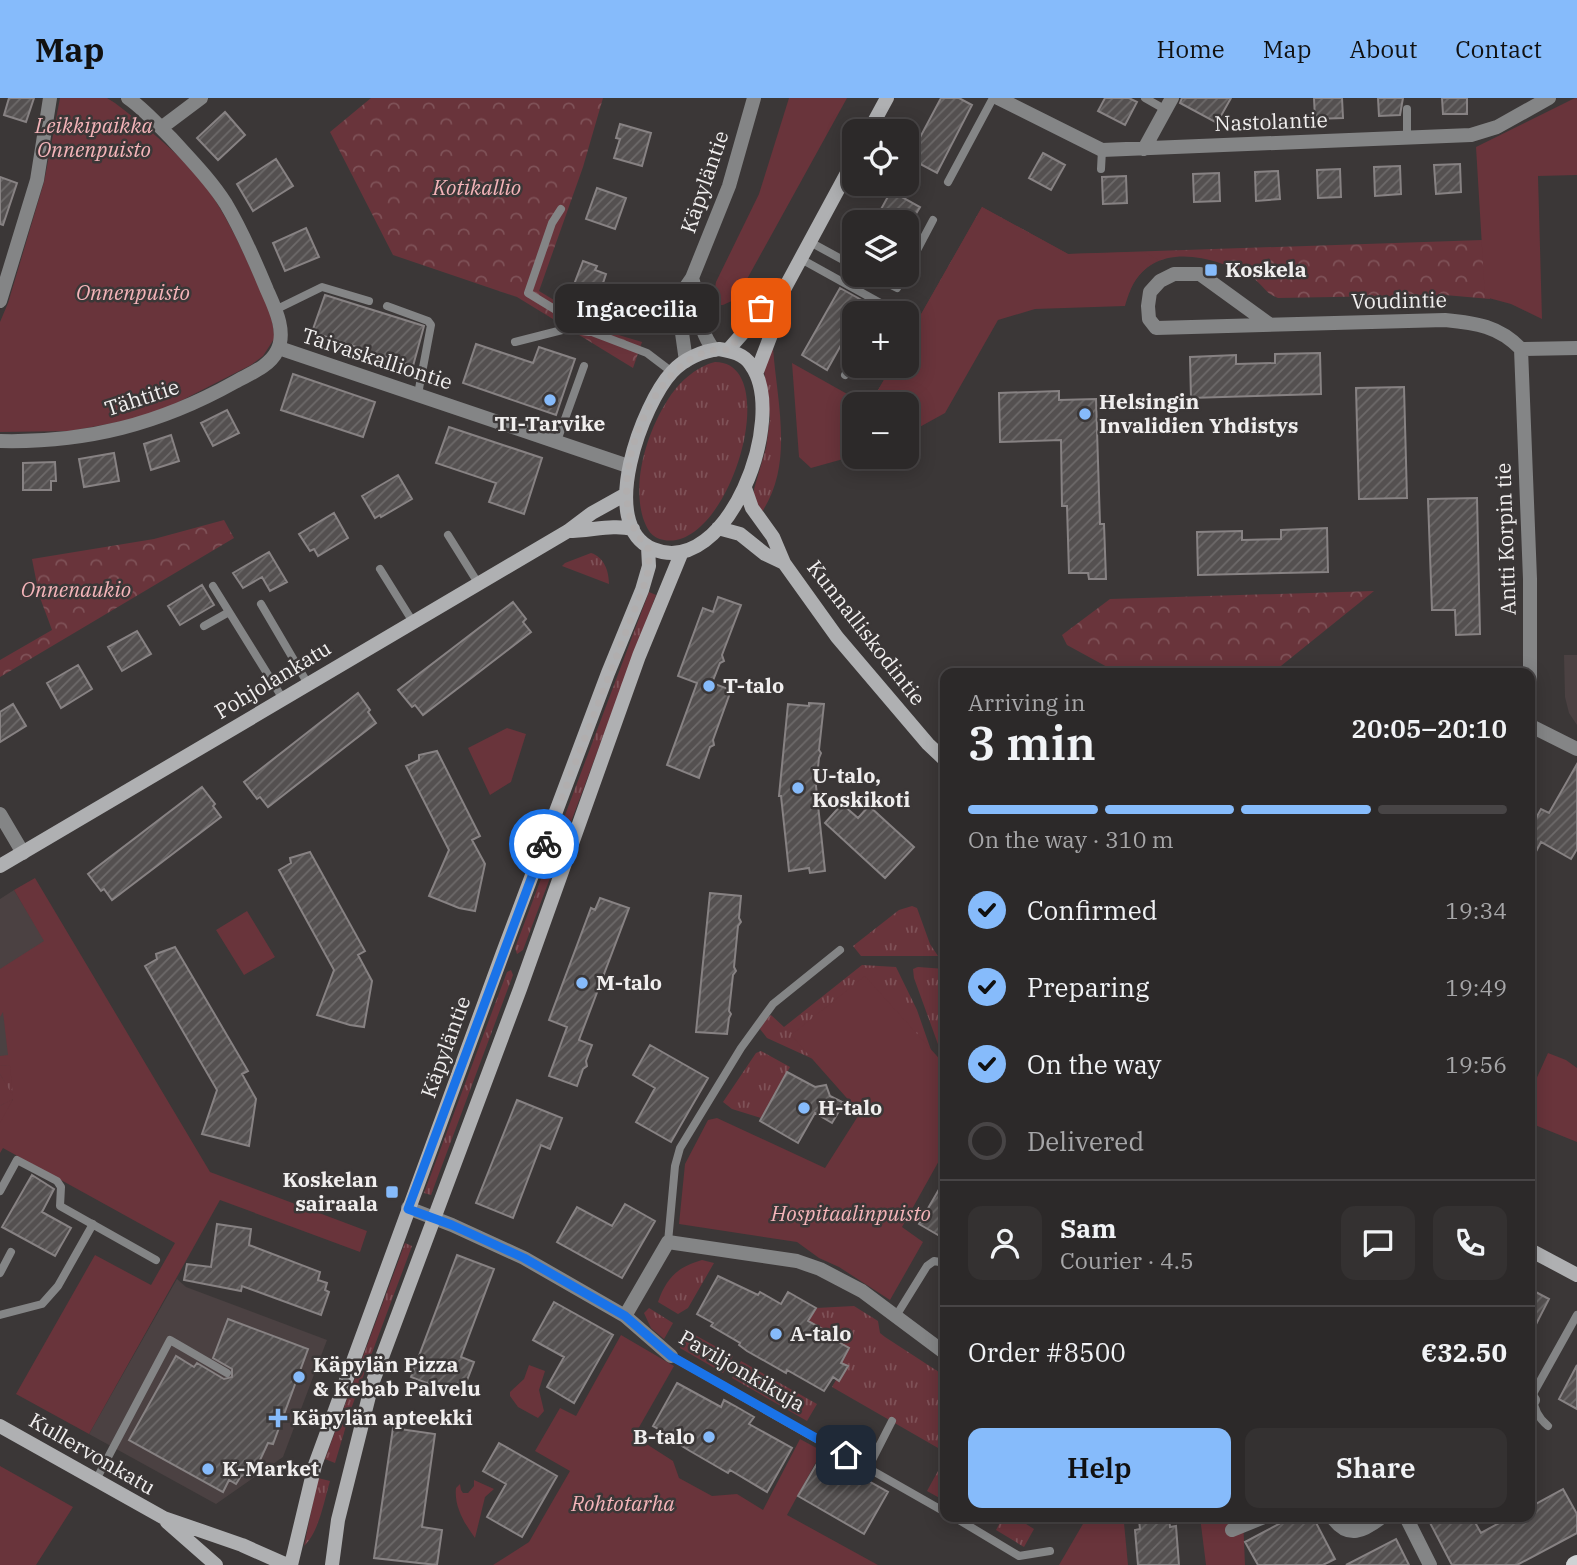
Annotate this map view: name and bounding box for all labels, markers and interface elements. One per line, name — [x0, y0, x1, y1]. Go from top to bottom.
text: Map — [35, 28, 104, 71]
text: Home — [1157, 33, 1225, 65]
text: Map — [1263, 33, 1311, 65]
text: About — [1349, 33, 1417, 65]
text: Contact — [1455, 33, 1542, 65]
street label: Nastolantie — [1214, 105, 1328, 137]
park label: Leikkipaikka Onnenpuisto — [34, 111, 154, 163]
map controls — [842, 119, 919, 469]
button: locate — [842, 119, 919, 196]
street label: Käpyläntie — [673, 127, 735, 237]
park label: Kotikallio — [432, 173, 521, 201]
button: layers — [842, 210, 919, 287]
place label: Koskela — [1225, 255, 1307, 283]
marker: Koskela — [1203, 262, 1219, 278]
park label: Onnenpuisto — [76, 278, 190, 306]
pin — [731, 278, 791, 338]
callout: Ingacecilia — [554, 284, 719, 332]
street label: Voudintie — [1351, 285, 1447, 315]
icon: bag — [742, 289, 780, 327]
text: Ingacecilia — [576, 293, 698, 323]
button: + — [842, 301, 919, 378]
street label: Taivaskalliontie — [298, 320, 456, 396]
street label: Tähtitie — [101, 372, 183, 422]
place label: Helsingin Invalidien Yhdistys — [1099, 387, 1298, 439]
marker: TI-Tarvike — [542, 392, 558, 408]
button: − — [842, 392, 919, 469]
marker: Helsingin Invalidien Yhdistys — [1077, 406, 1093, 422]
place label: TI-Tarvike — [495, 409, 606, 437]
street label: Antti Korpin tie — [1488, 462, 1522, 616]
street label: Kunnalliskodintie — [801, 554, 932, 711]
park label: Onnenaukio — [21, 575, 131, 603]
street label: Pohjolankatu — [209, 633, 336, 725]
place label: T-talo — [723, 671, 784, 699]
marker: T-talo — [701, 678, 717, 694]
text: Arriving in — [968, 687, 1085, 717]
text: 20:05–20:10 — [1351, 711, 1507, 745]
text: 3 min — [968, 713, 1096, 773]
place label: U-talo, Koskikoti — [812, 761, 910, 813]
marker: U-talo, Koskikoti — [790, 780, 806, 796]
courier — [509, 809, 579, 879]
text: On the way · 310 m — [968, 824, 1174, 854]
icon: bike — [525, 825, 563, 863]
icon: check — [968, 891, 1006, 929]
text: Confirmed — [1027, 893, 1158, 927]
text: 19:34 — [1445, 895, 1507, 925]
place label: M-talo — [596, 968, 662, 996]
icon: check — [968, 968, 1006, 1006]
text: Preparing — [1027, 970, 1149, 1004]
text: 19:49 — [1445, 972, 1507, 1002]
marker: M-talo — [574, 975, 590, 991]
street label: Käpyläntie — [414, 992, 476, 1101]
icon: check — [968, 1045, 1006, 1083]
text: On the way — [1027, 1047, 1161, 1081]
text: 19:56 — [1445, 1049, 1507, 1079]
place label: H-talo — [818, 1093, 882, 1121]
marker: H-talo — [796, 1100, 812, 1116]
text: Delivered — [1027, 1124, 1144, 1158]
place label: Koskelan sairaala — [282, 1165, 378, 1217]
marker: Koskelan sairaala — [384, 1184, 400, 1200]
park label: Hospitaalinpuisto — [770, 1199, 931, 1227]
button: person — [968, 1206, 1042, 1280]
button: chat — [1341, 1206, 1415, 1280]
button: phone — [1433, 1206, 1507, 1280]
text: Sam — [1060, 1211, 1116, 1245]
text: Courier · 4.5 — [1060, 1245, 1194, 1275]
place label: A-talo — [790, 1319, 851, 1347]
street label: Paviljonkikuja — [674, 1323, 811, 1418]
marker: A-talo — [768, 1326, 784, 1342]
text: Order #8500 — [968, 1335, 1126, 1369]
text: €32.50 — [1421, 1335, 1507, 1369]
place label: Käpylän Pizza & Kebab Palvelu — [313, 1350, 481, 1402]
marker: Käpylän Pizza & Kebab Palvelu — [291, 1369, 307, 1385]
place label: Käpylän apteekki — [292, 1403, 473, 1431]
street label: Kullervonkatu — [24, 1406, 161, 1501]
marker: Käpylän apteekki — [270, 1410, 286, 1426]
place label: B-talo — [633, 1422, 695, 1450]
pin — [816, 1425, 876, 1485]
button: Help — [968, 1428, 1231, 1508]
button: Share — [1245, 1428, 1507, 1508]
marker: B-talo — [701, 1429, 717, 1445]
icon: home — [827, 1436, 865, 1474]
place label: K-Market — [222, 1454, 319, 1482]
marker: K-Market — [200, 1461, 216, 1477]
park label: Rohtotarha — [570, 1489, 675, 1517]

